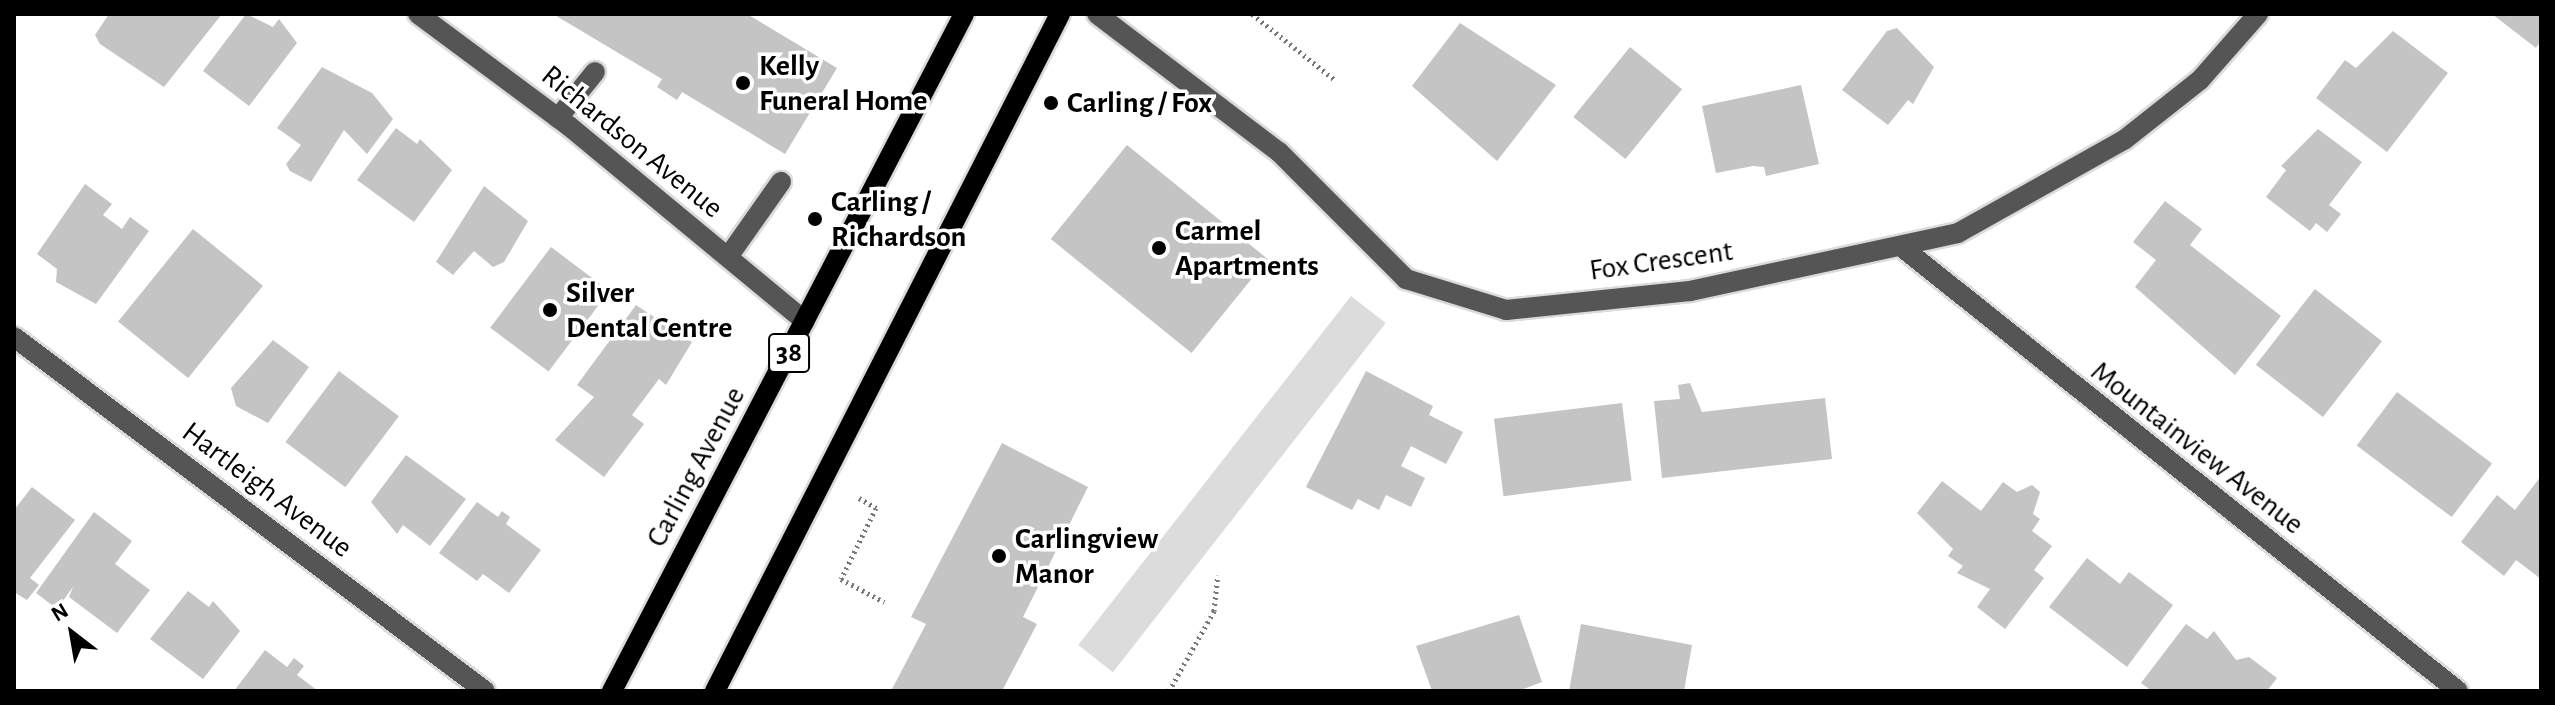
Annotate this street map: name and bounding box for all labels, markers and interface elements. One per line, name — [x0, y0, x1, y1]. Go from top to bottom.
place label: Kelly Funeral Home — [759, 48, 927, 118]
street label: Richardson Avenue — [534, 58, 730, 226]
marker: Kelly Funeral Home — [734, 74, 752, 92]
place label: Carling / Fox — [1067, 85, 1212, 121]
marker: Carling / Fox — [1042, 94, 1060, 112]
place label: Carling / Richardson — [831, 184, 966, 254]
marker: Carling / Richardson — [806, 210, 824, 228]
place label: Carmel Apartments — [1175, 213, 1319, 284]
street label: Fox Crescent — [1587, 233, 1735, 289]
marker: Carmel Apartments — [1150, 239, 1168, 257]
place label: Silver Dental Centre — [566, 275, 732, 346]
marker: Silver Dental Centre — [541, 301, 559, 319]
road number: 38 — [767, 329, 811, 377]
street label: Mountainview Avenue — [2083, 354, 2311, 542]
street label: Carling Avenue — [639, 381, 753, 553]
street label: Hartleigh Avenue — [175, 414, 359, 566]
place label: Carlingview Manor — [1015, 521, 1158, 592]
marker: Carlingview Manor — [990, 547, 1008, 565]
north arrow — [32, 593, 112, 673]
text: N — [47, 599, 72, 626]

